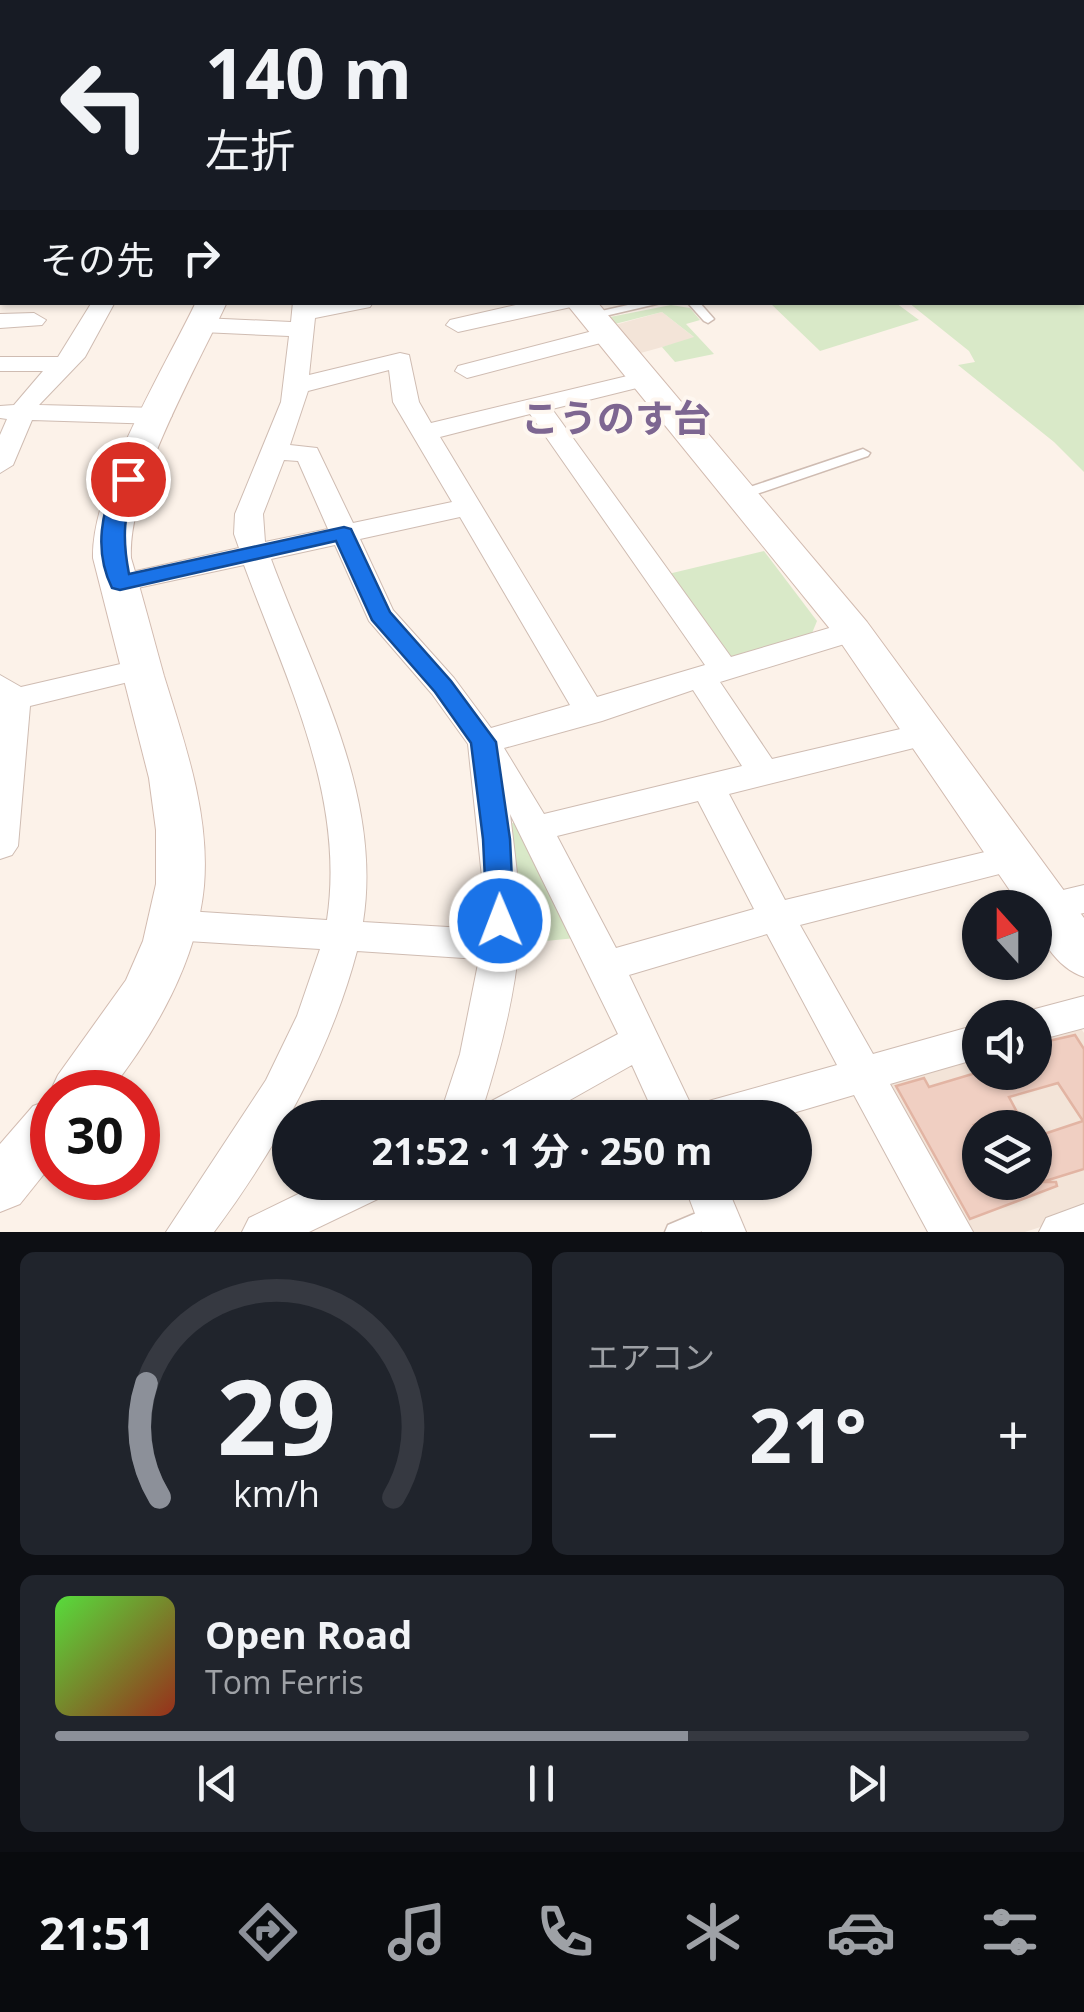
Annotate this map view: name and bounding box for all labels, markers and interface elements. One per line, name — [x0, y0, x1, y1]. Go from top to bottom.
text: 140 m — [205, 24, 412, 120]
icon: left — [40, 40, 170, 170]
text: 左折 — [205, 119, 295, 180]
icon: right — [174, 230, 229, 285]
text: その先 — [40, 233, 154, 285]
district label: こうのす台 — [521, 391, 711, 443]
pin — [86, 437, 171, 522]
icon: arrive — [101, 452, 156, 507]
position arrow — [448, 869, 552, 973]
north arrow — [962, 890, 1052, 980]
map controls — [962, 890, 1052, 1200]
button: sound — [962, 1000, 1052, 1090]
speed limit sign: 30 — [30, 1070, 160, 1200]
button: layers — [962, 1110, 1052, 1200]
text: 21:52 · 1 分 · 250 m — [372, 1124, 712, 1176]
text: エアコン — [587, 1335, 715, 1378]
text: 29 — [217, 1344, 335, 1485]
text: 21° — [749, 1383, 867, 1485]
text: − — [587, 1396, 618, 1471]
text: + — [998, 1396, 1029, 1471]
text: km/h — [233, 1469, 319, 1517]
text: Open Road — [205, 1608, 412, 1660]
text: Tom Ferris — [205, 1660, 364, 1703]
icon: previous — [190, 1756, 245, 1811]
icon: pause — [514, 1756, 569, 1811]
icon: next — [839, 1756, 894, 1811]
icon: directions — [233, 1897, 303, 1967]
icon: music — [382, 1897, 452, 1967]
icon: phone — [530, 1897, 600, 1967]
icon: climate — [678, 1897, 748, 1967]
icon: car — [826, 1897, 896, 1967]
icon: filters — [975, 1897, 1045, 1967]
text: 21:51 — [39, 1902, 155, 1963]

